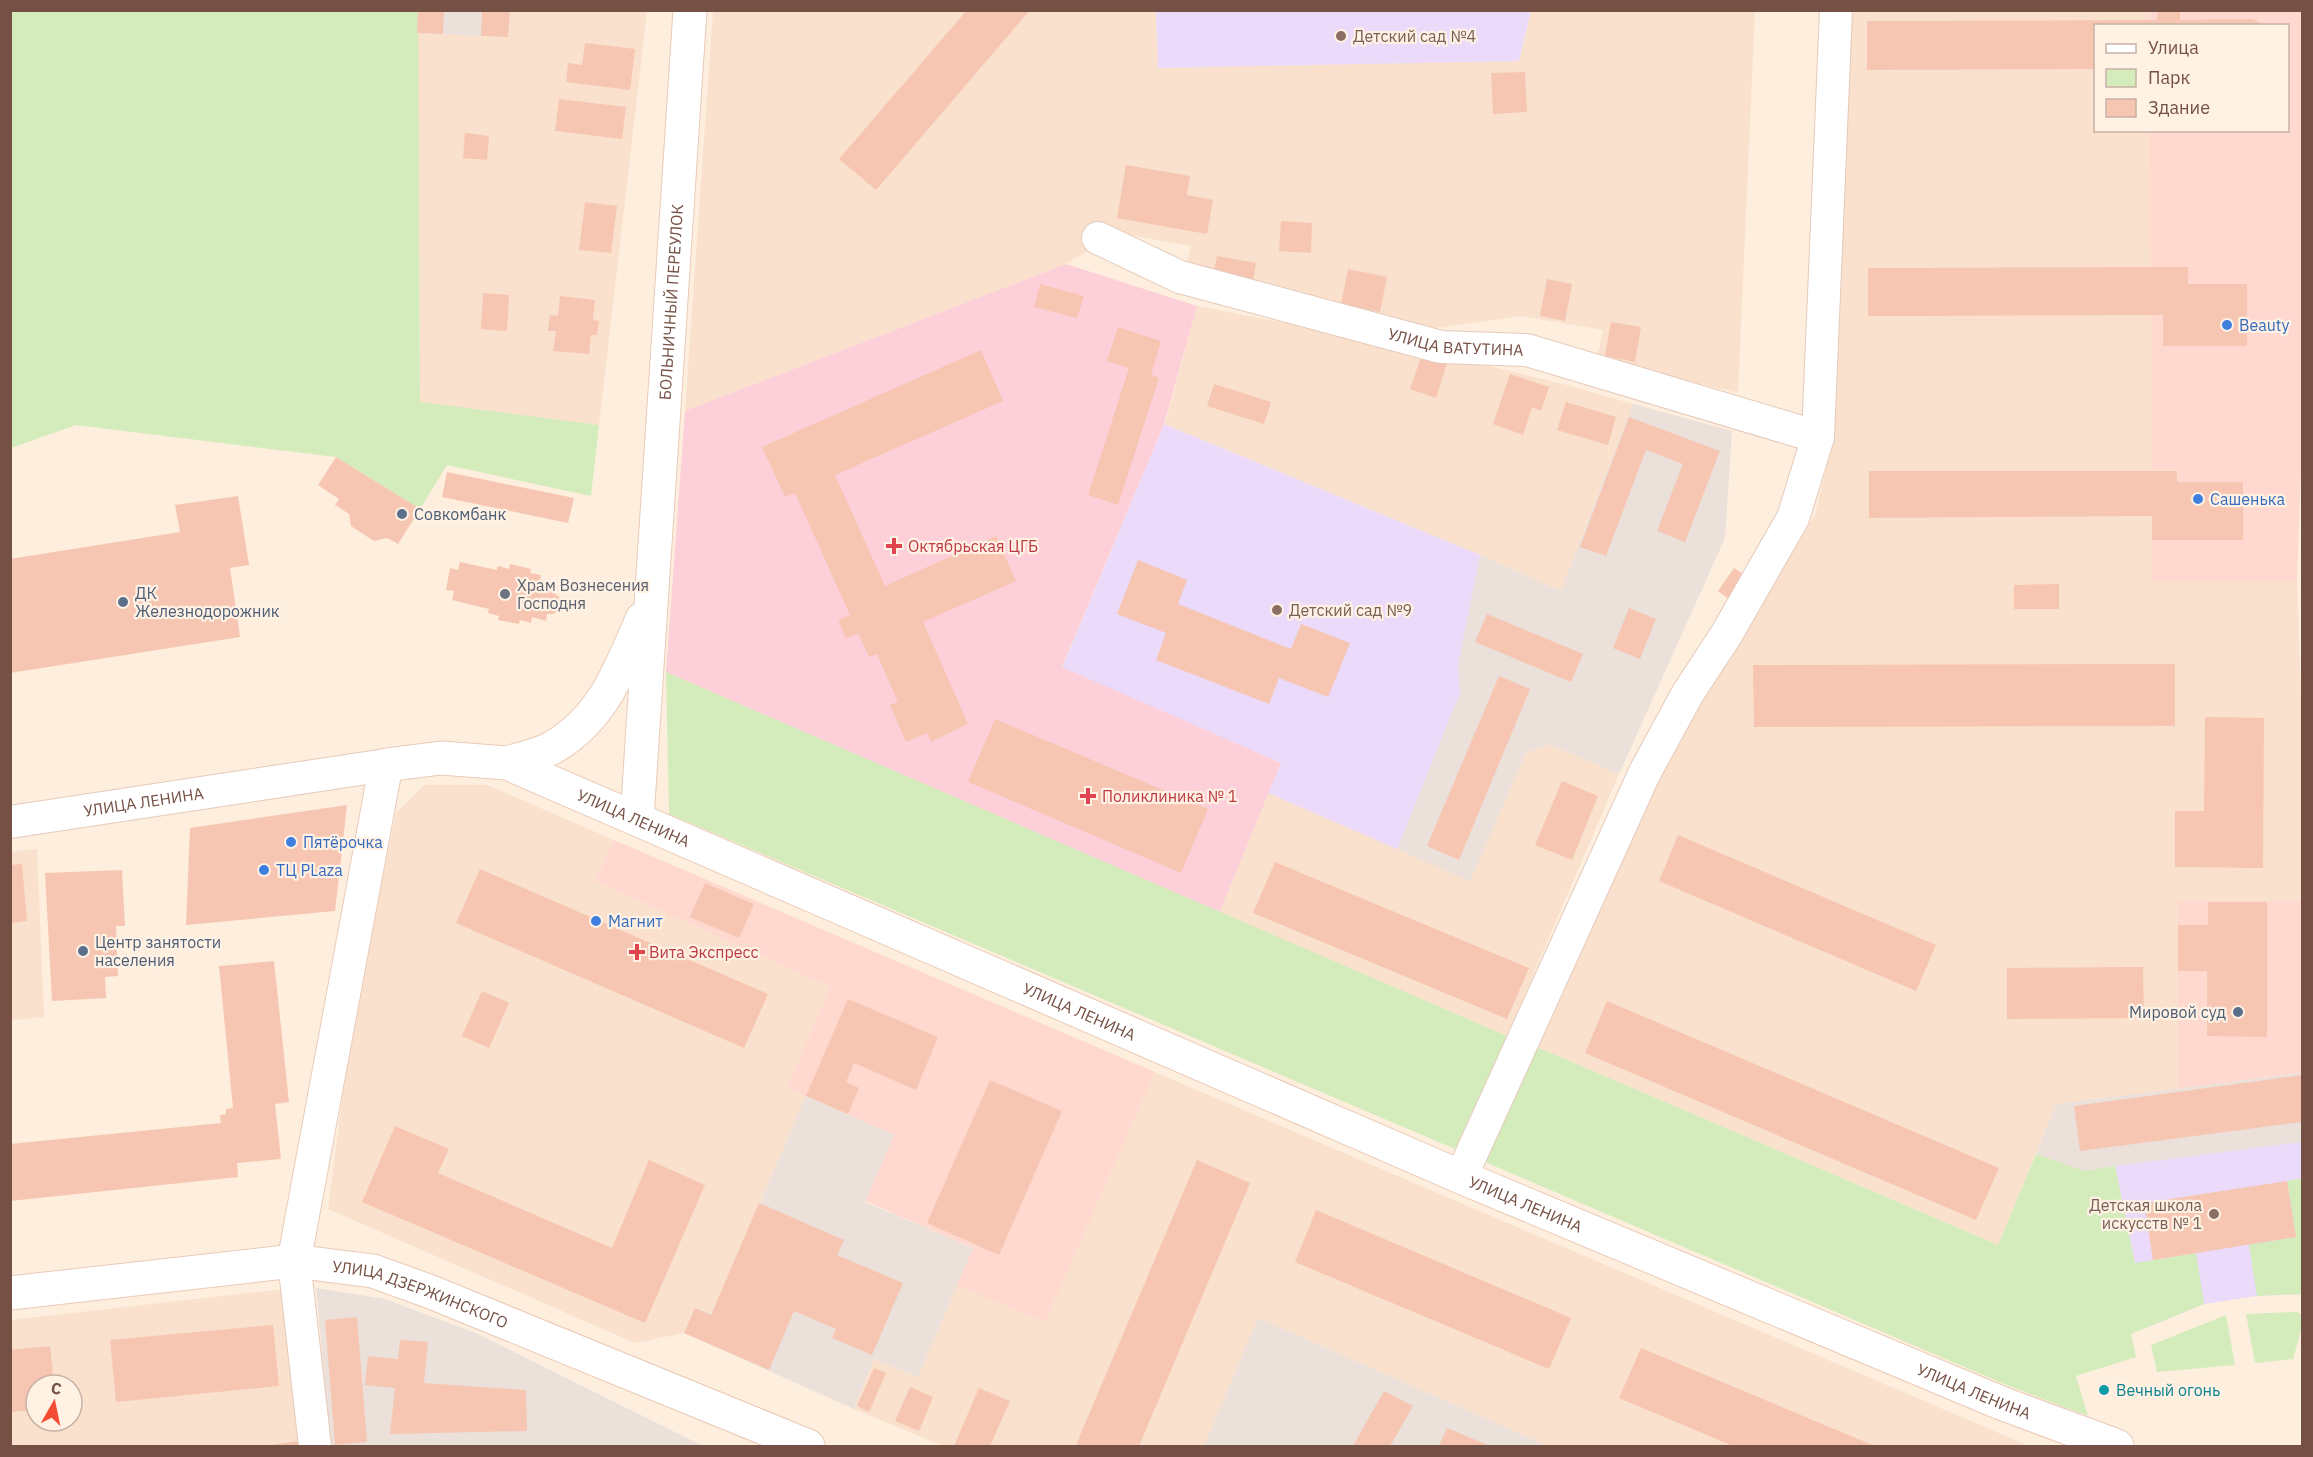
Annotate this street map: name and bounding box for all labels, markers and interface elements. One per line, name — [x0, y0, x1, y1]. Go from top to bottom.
legend — [2094, 24, 2289, 132]
place label: Детский сад №4 — [1353, 26, 1476, 46]
marker: Детский сад №4 — [1334, 29, 1348, 43]
text: Улица — [2148, 36, 2199, 59]
text: Парк — [2148, 66, 2191, 89]
text: Здание — [2148, 96, 2210, 119]
street label: БОЛЬНИЧНЫЙ ПЕРЕУЛОК — [654, 203, 687, 401]
place label: Beauty — [2239, 315, 2289, 335]
marker: Beauty — [2220, 318, 2234, 332]
street label: УЛИЦА ВАТУТИНА — [1386, 323, 1524, 360]
place label: Сашенька — [2210, 489, 2285, 509]
marker: Сашенька — [2191, 492, 2205, 506]
place label: Совкомбанк — [414, 504, 506, 524]
marker: Совкомбанк — [395, 507, 409, 521]
place label: Октябрьская ЦГБ — [908, 536, 1038, 556]
marker: Октябрьская ЦГБ — [885, 537, 903, 555]
place label: Храм Вознесения Господня — [517, 575, 649, 613]
place label: ДК Железнодорожник — [135, 583, 280, 621]
marker: Храм Вознесения Господня — [498, 587, 512, 601]
marker: ДК Железнодорожник — [116, 595, 130, 609]
place label: Детский сад №9 — [1289, 600, 1412, 620]
marker: Детский сад №9 — [1270, 603, 1284, 617]
street label: УЛИЦА ЛЕНИНА — [82, 783, 205, 821]
street label: УЛИЦА ЛЕНИНА — [574, 785, 693, 851]
place label: Поликлиника № 1 — [1102, 786, 1237, 806]
marker: Поликлиника № 1 — [1079, 787, 1097, 805]
place label: Пятёрочка — [303, 832, 383, 852]
marker: Пятёрочка — [284, 835, 298, 849]
place label: ТЦ PLaza — [276, 860, 343, 880]
marker: ТЦ PLaza — [257, 863, 271, 877]
place label: Магнит — [608, 911, 663, 931]
marker: Магнит — [589, 914, 603, 928]
place label: Центр занятости населения — [95, 932, 221, 970]
place label: Вита Экспресс — [649, 942, 758, 962]
marker: Центр занятости населения — [76, 944, 90, 958]
marker: Вита Экспресс — [630, 945, 644, 959]
street label: УЛИЦА ЛЕНИНА — [1020, 978, 1139, 1045]
place label: Мировой суд — [2129, 1002, 2226, 1022]
marker: Мировой суд — [2231, 1005, 2245, 1019]
street label: УЛИЦА ЛЕНИНА — [1466, 1171, 1585, 1237]
place label: Детская школа искусств № 1 — [2089, 1195, 2202, 1233]
marker: Детская школа искусств № 1 — [2207, 1207, 2221, 1221]
street label: УЛИЦА ДЗЕРЖИНСКОГО — [331, 1256, 511, 1332]
street label: УЛИЦА ЛЕНИНА — [1914, 1359, 2034, 1423]
north arrow — [24, 1373, 84, 1433]
text: С — [50, 1377, 63, 1399]
place label: Вечный огонь — [2116, 1380, 2220, 1400]
marker: Вечный огонь — [2097, 1383, 2111, 1397]

